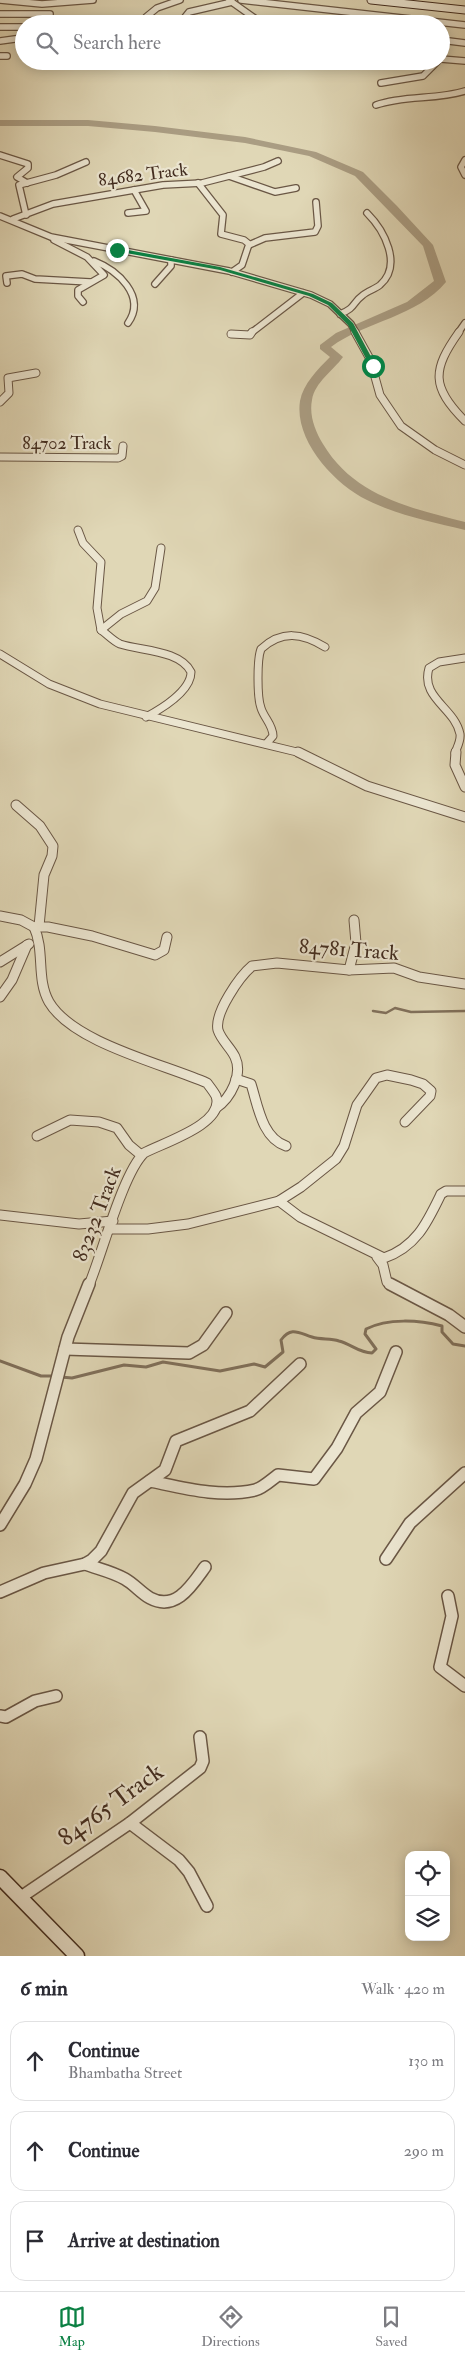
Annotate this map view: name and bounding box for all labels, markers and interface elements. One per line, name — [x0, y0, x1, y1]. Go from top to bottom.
search box — [15, 15, 450, 70]
icon: search — [33, 29, 61, 57]
text: Search here — [73, 31, 161, 55]
street label: 84682 Track — [97, 158, 189, 192]
route end — [106, 239, 129, 262]
route start — [362, 355, 385, 378]
street label: 84702 Track — [22, 432, 112, 455]
street label: 84781 Track — [298, 933, 400, 967]
street label: 83232 Track — [66, 1162, 128, 1266]
street label: 84765 Track — [52, 1756, 170, 1854]
map controls — [405, 1851, 450, 1941]
button: locate — [405, 1851, 450, 1896]
button: layers — [405, 1896, 450, 1941]
text: 6 min — [20, 1975, 68, 2002]
text: Walk · 420 m — [361, 1979, 445, 1999]
text: Continue — [68, 2039, 139, 2063]
icon: ahead — [21, 2047, 49, 2075]
text: 130 m — [408, 2051, 444, 2071]
text: Bhambatha Street — [68, 2063, 182, 2083]
icon: ahead — [21, 2137, 49, 2165]
text: Continue — [68, 2139, 139, 2163]
text: 290 m — [404, 2141, 444, 2161]
icon: arrive — [21, 2227, 49, 2255]
text: Arrive at destination — [68, 2229, 220, 2253]
tab: Map — [58, 2303, 86, 2350]
tab: Directions — [201, 2303, 260, 2350]
tab: Saved — [375, 2303, 407, 2350]

